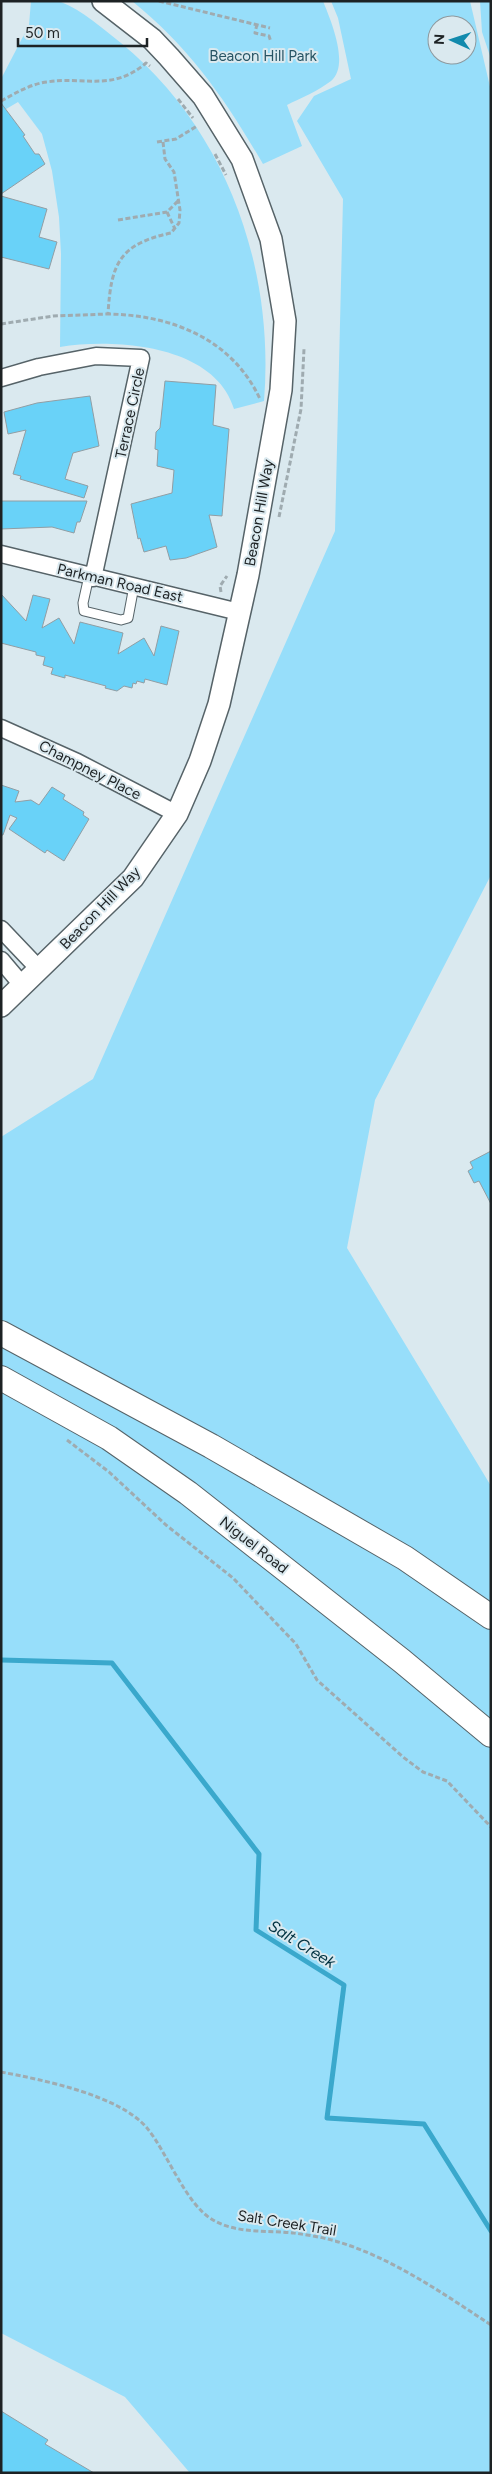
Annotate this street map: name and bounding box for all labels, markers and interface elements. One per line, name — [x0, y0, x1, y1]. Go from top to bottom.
scale bar — [18, 15, 146, 47]
north arrow — [427, 15, 477, 65]
text: 50 m — [25, 24, 60, 42]
text: N — [431, 33, 448, 45]
park label: Beacon Hill Park — [209, 47, 317, 65]
street label: Terrace Circle — [112, 366, 148, 460]
street label: Beacon Hill Way — [241, 458, 277, 568]
street label: Parkman Road East — [55, 560, 185, 606]
street label: Champney Place — [36, 736, 144, 804]
street label: Beacon Hill Way — [56, 863, 144, 953]
street label: Niguel Road — [216, 1513, 292, 1577]
water label: Salt Creek — [265, 1916, 340, 1973]
street label: Salt Creek Trail — [236, 2206, 338, 2240]

